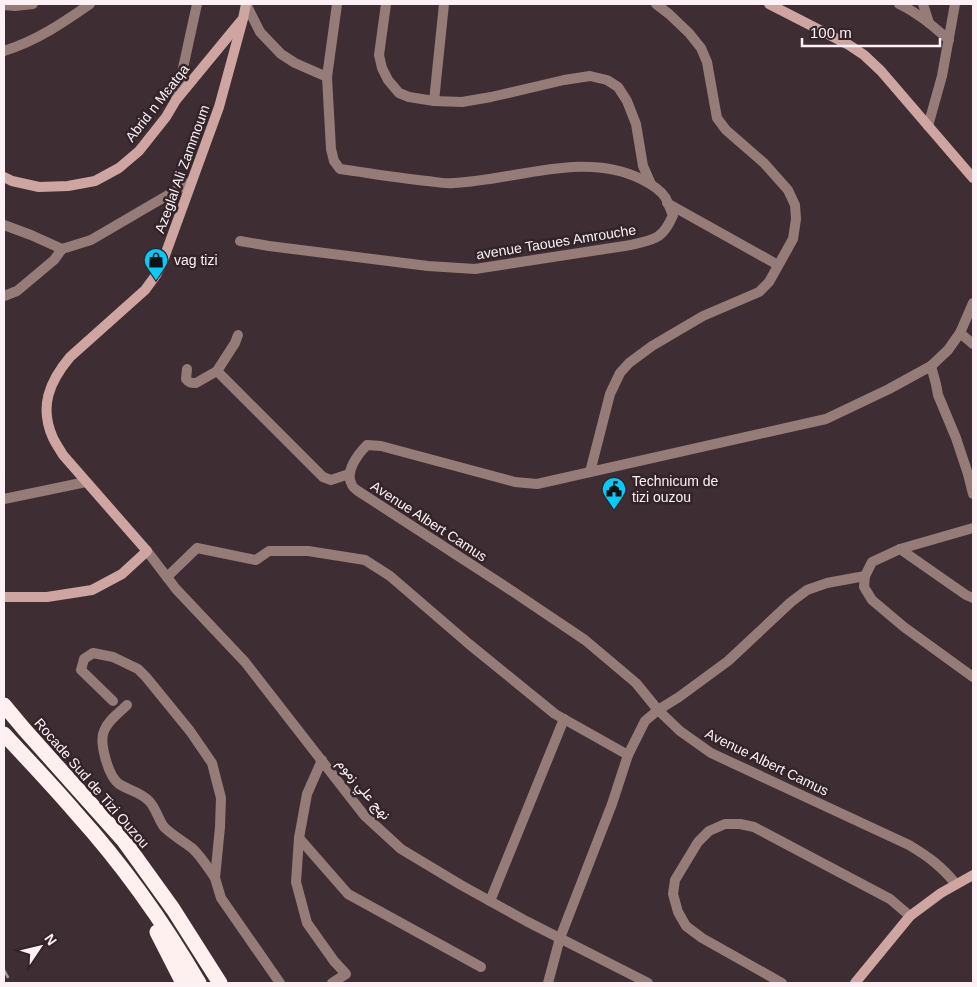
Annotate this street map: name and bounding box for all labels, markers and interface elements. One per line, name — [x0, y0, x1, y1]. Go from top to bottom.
scale bar — [802, 15, 940, 47]
text: 100 m — [810, 24, 852, 41]
street label: Abrid n Mɛatqa — [122, 61, 192, 145]
street label: Azeglal Ali Zammoum — [151, 103, 213, 235]
street label: avenue Taoues Amrouche — [475, 221, 637, 263]
shop icon: vag tizi — [143, 247, 169, 281]
place label: vag tizi — [174, 252, 218, 268]
place label: Technicum de tizi ouzou — [632, 473, 719, 505]
public building icon: Technicum de tizi ouzou — [601, 476, 627, 510]
street label: Avenue Albert Camus — [368, 477, 490, 565]
street label: Rocade Sud de Tizi Ouzou — [31, 715, 153, 851]
street label: Avenue Albert Camus — [703, 725, 831, 799]
street label: نهج علي زموم — [331, 755, 394, 825]
north arrow — [15, 922, 65, 972]
text: N — [41, 931, 60, 948]

